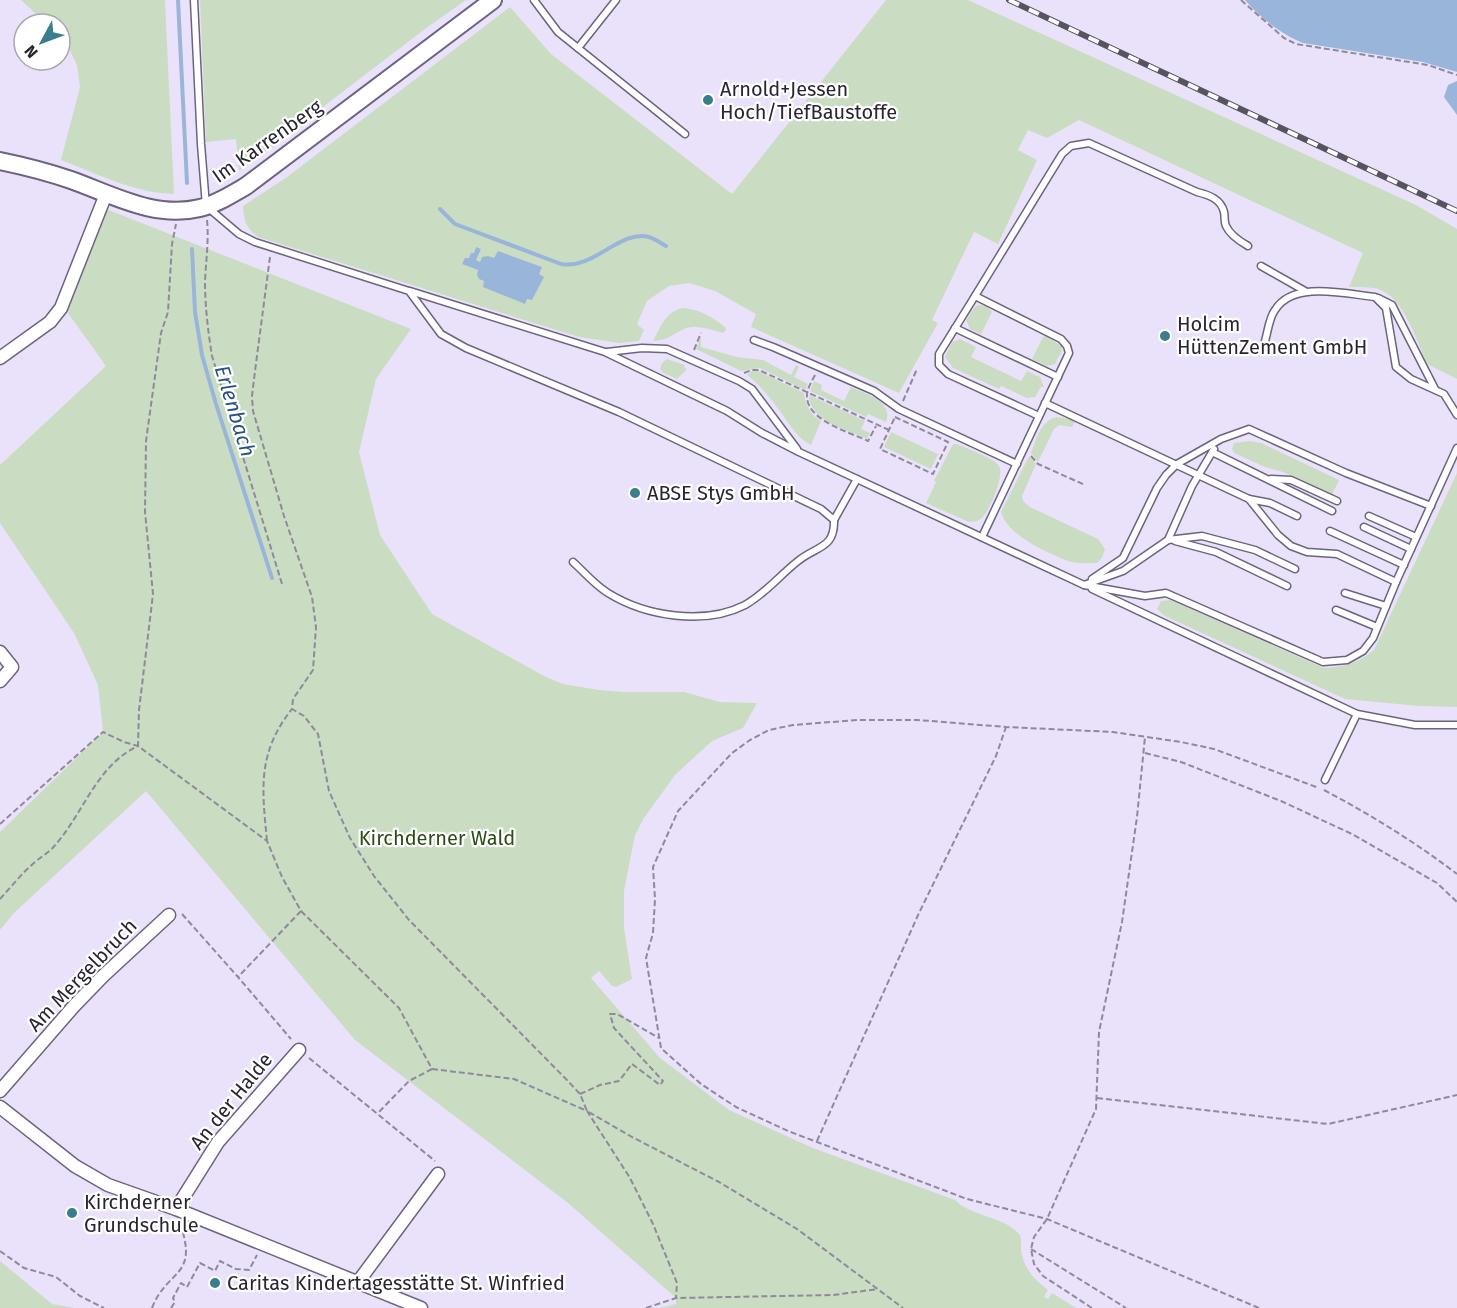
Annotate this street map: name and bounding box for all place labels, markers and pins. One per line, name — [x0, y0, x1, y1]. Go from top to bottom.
place label: Arnold+Jessen Hoch/TiefBaustoffe — [720, 77, 897, 124]
marker: Arnold+Jessen Hoch/TiefBaustoffe — [701, 93, 715, 107]
place label: Holcim HüttenZement GmbH — [1177, 312, 1367, 359]
marker: Holcim HüttenZement GmbH — [1158, 329, 1172, 343]
place label: ABSE Stys GmbH — [647, 481, 795, 505]
marker: ABSE Stys GmbH — [628, 486, 642, 500]
place label: Kirchderner Grundschule — [84, 1190, 199, 1237]
marker: Kirchderner Grundschule — [65, 1206, 79, 1220]
place label: Caritas Kindertagesstätte St. Winfried — [227, 1271, 565, 1295]
marker: Caritas Kindertagesstätte St. Winfried — [208, 1276, 222, 1290]

